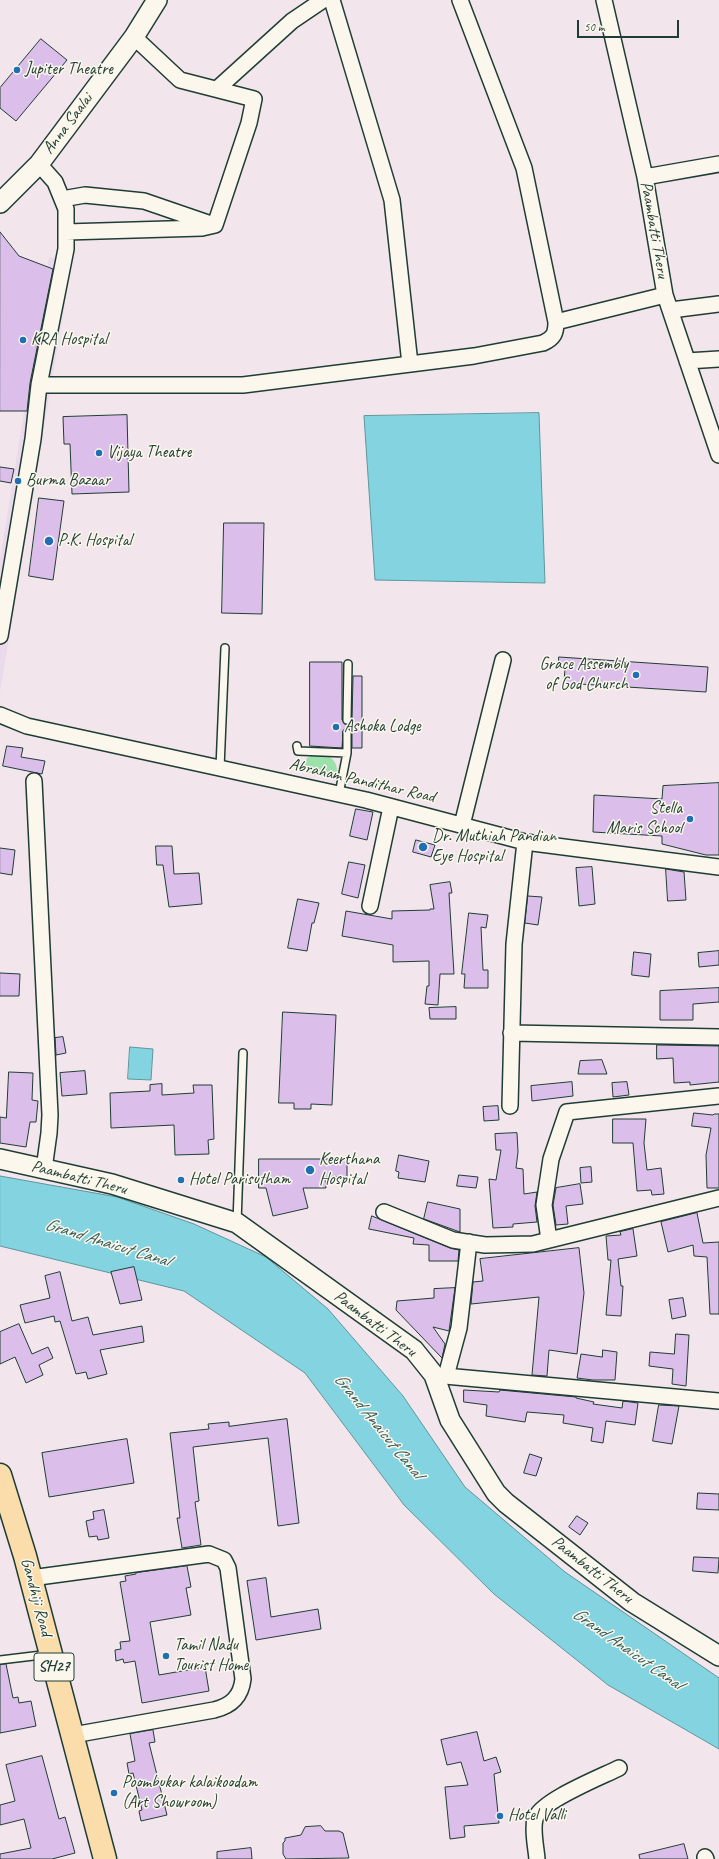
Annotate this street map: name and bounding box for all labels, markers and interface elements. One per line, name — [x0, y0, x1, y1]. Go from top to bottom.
scale bar — [579, 12, 681, 38]
text: 50 m — [584, 19, 604, 35]
place label: Jupiter Theatre — [25, 60, 113, 80]
marker: Jupiter Theatre — [12, 65, 22, 75]
street label: Anna Saalai — [39, 90, 97, 158]
street label: Paambatti Theru — [635, 180, 673, 280]
place label: KRA Hospital — [31, 330, 107, 350]
marker: KRA Hospital — [18, 335, 28, 345]
place label: Vijaya Theatre — [107, 443, 191, 463]
marker: Vijaya Theatre — [94, 448, 104, 458]
place label: Burma Bazaar — [26, 471, 110, 491]
marker: Burma Bazaar — [13, 476, 23, 486]
place label: P.K. Hospital — [58, 531, 132, 551]
marker: P.K. Hospital — [43, 535, 55, 547]
place label: Grace Assembly of God Church — [540, 655, 628, 695]
marker: Grace Assembly of God Church — [631, 670, 641, 680]
place label: Ashoka Lodge — [344, 717, 420, 737]
marker: Ashoka Lodge — [331, 722, 341, 732]
street label: Abraham Pandithar Road — [287, 754, 437, 808]
place label: Stella Maris School — [607, 799, 682, 839]
marker: Stella Maris School — [685, 814, 695, 824]
place label: Dr. Muthiah Pandian Eye Hospital — [432, 827, 556, 867]
marker: Dr. Muthiah Pandian Eye Hospital — [417, 841, 429, 853]
place label: Keerthana Hospital — [319, 1150, 379, 1190]
street label: Paambatti Theru — [29, 1156, 129, 1200]
marker: Keerthana Hospital — [304, 1164, 316, 1176]
place label: Hotel Parisutham — [189, 1170, 290, 1190]
marker: Hotel Parisutham — [176, 1175, 186, 1185]
water label: Grand Anaicut Canal — [42, 1214, 172, 1272]
street label: Paambatti Theru — [330, 1286, 420, 1362]
water label: Grand Anaicut Canal — [329, 1369, 427, 1483]
street label: Paambatti Theru — [547, 1532, 637, 1608]
street label: Gandhiji Road — [16, 1556, 56, 1638]
water label: Grand Anaicut Canal — [568, 1603, 686, 1695]
place label: Tamil Nadu Tourist Home — [174, 1636, 248, 1676]
marker: Tamil Nadu Tourist Home — [161, 1651, 171, 1661]
road number: SH27 — [34, 1653, 74, 1681]
place label: Poombukar kalaikoodam (Art Showroom) — [122, 1773, 257, 1813]
marker: Poombukar kalaikoodam (Art Showroom) — [109, 1788, 119, 1798]
place label: Hotel Valli — [508, 1806, 566, 1826]
marker: Hotel Valli — [495, 1811, 505, 1821]

